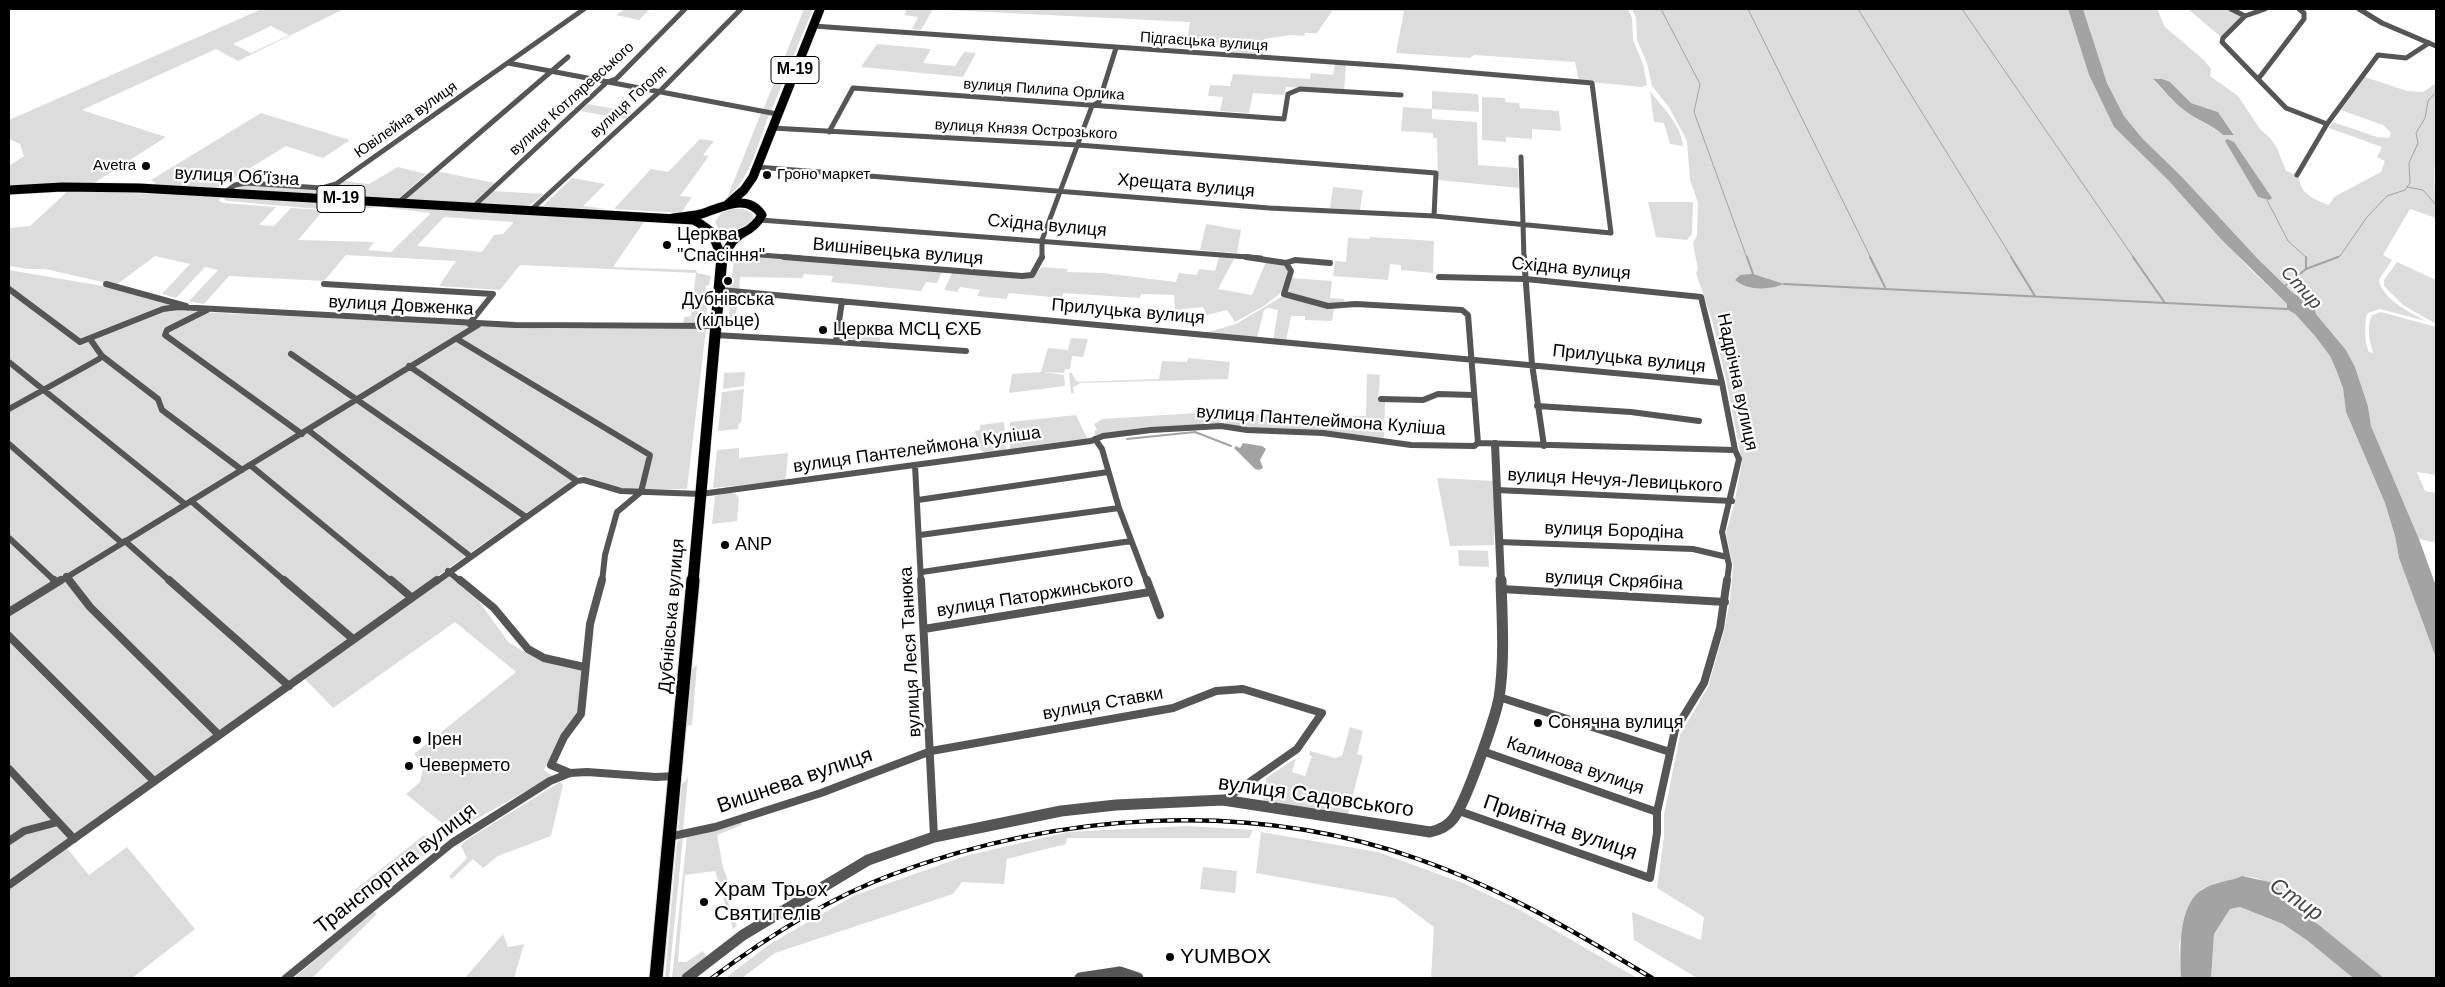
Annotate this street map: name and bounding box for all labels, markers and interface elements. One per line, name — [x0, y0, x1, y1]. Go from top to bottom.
street label: Підгаєцька вулиця — [1139, 29, 1269, 55]
street label: вулиця Котляревського — [506, 38, 638, 160]
road number: М-19 — [771, 56, 819, 84]
street label: вулиця Гоголя — [587, 62, 671, 142]
street label: вулиця Пилипа Орлика — [963, 75, 1125, 105]
street label: Ювілейна вулиця — [351, 78, 461, 162]
street label: вулиця Князя Острозького — [934, 116, 1118, 144]
place label: Avetra — [93, 157, 136, 175]
marker: Avetra — [140, 160, 152, 172]
street label: вулиця Об’їзна — [174, 163, 300, 191]
place label: Гроно маркет — [777, 166, 870, 184]
marker: Гроно маркет — [761, 169, 773, 181]
street label: Хрещата вулиця — [1116, 169, 1256, 203]
road number: М-19 — [317, 185, 365, 212]
street label: Східна вулиця — [986, 210, 1108, 242]
place label: Церква "Спасіння" — [677, 224, 765, 266]
street label: Вишнівецька вулиця — [812, 234, 984, 270]
marker: Церква "Спасіння" — [661, 239, 673, 251]
street label: Східна вулиця — [1510, 253, 1632, 285]
water label: Стир — [2276, 262, 2326, 314]
marker: Дубнівська (кільце) — [722, 275, 734, 287]
place label: Дубнівська (кільце) — [682, 289, 774, 332]
street label: вулиця Довженка — [328, 291, 474, 321]
street label: Прилуцька вулиця — [1050, 295, 1206, 329]
street label: Надрічна вулиця — [1712, 311, 1762, 453]
place label: Церква МСЦ ЄХБ — [833, 319, 982, 341]
marker: Церква МСЦ ЄХБ — [817, 324, 829, 336]
street label: Прилуцька вулиця — [1551, 340, 1707, 378]
street label: вулиця Пантелеймона Куліша — [1196, 402, 1446, 440]
street label: вулиця Пантелеймона Куліша — [792, 422, 1042, 478]
street label: вулиця Нечуя-Левицького — [1507, 465, 1723, 497]
street label: вулиця Бородіна — [1544, 518, 1684, 544]
place label: ANP — [735, 534, 772, 556]
street label: Дубнівська вулиця — [654, 538, 690, 694]
marker: ANP — [719, 539, 731, 551]
street label: вулиця Леся Танюка — [896, 566, 926, 738]
street label: вулиця Скрябіна — [1544, 567, 1684, 595]
street label: вулиця Паторжинського — [935, 570, 1135, 622]
street label: вулиця Ставки — [1041, 683, 1165, 725]
place label: Сонячна вулиця — [1548, 712, 1683, 734]
marker: Сонячна вулиця — [1532, 717, 1544, 729]
place label: Ірен — [427, 729, 462, 751]
street label: Калинова вулиця — [1504, 732, 1646, 800]
marker: Ірен — [411, 734, 423, 746]
street label: Вишнева вулиця — [714, 743, 876, 819]
place label: Чевермето — [419, 755, 510, 777]
marker: Чевермето — [403, 760, 415, 772]
street label: вулиця Садовського — [1217, 771, 1415, 823]
street label: Привітна вулиця — [1480, 790, 1640, 866]
street label: Транспортна вулиця — [310, 798, 482, 940]
water label: Стир — [2264, 873, 2328, 927]
place label: Храм Трьох Святителів — [714, 877, 828, 927]
marker: Храм Трьох Святителів — [698, 896, 710, 908]
place label: YUMBOX — [1180, 944, 1271, 970]
marker: YUMBOX — [1164, 951, 1176, 963]

